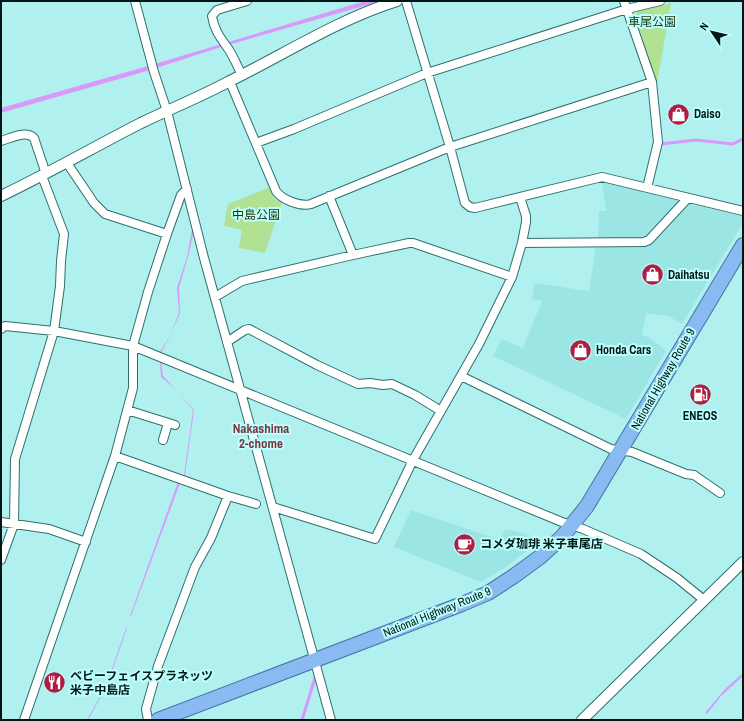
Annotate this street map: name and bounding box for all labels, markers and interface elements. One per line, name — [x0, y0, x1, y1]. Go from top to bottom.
north arrow — [692, 12, 732, 52]
park label: 車尾公園 — [628, 14, 676, 30]
text: N — [696, 20, 711, 33]
shop icon: Daiso — [666, 101, 692, 127]
place label: Daiso — [694, 106, 721, 122]
park label: 中島公園 — [232, 207, 280, 223]
shop icon: Daihatsu — [639, 262, 665, 288]
place label: Daihatsu — [668, 267, 710, 283]
street label: National Highway Route 9 — [627, 325, 699, 433]
shop icon: Honda Cars — [567, 337, 593, 363]
place label: Honda Cars — [596, 342, 652, 358]
fuel station icon: ENEOS — [687, 382, 713, 408]
place label: ENEOS — [683, 408, 718, 424]
district label: Nakashima 2-chome — [233, 420, 289, 452]
cafe icon: コメダ珈琲 米子車尾店 — [452, 531, 478, 557]
place label: コメダ珈琲 米子車尾店 — [480, 536, 603, 552]
street label: National Highway Route 9 — [381, 583, 493, 641]
place label: ベビーフェイスプラネッツ 米子中島店 — [70, 668, 213, 698]
restaurant icon: ベビーフェイスプラネッツ 米子中島店 — [41, 670, 67, 696]

